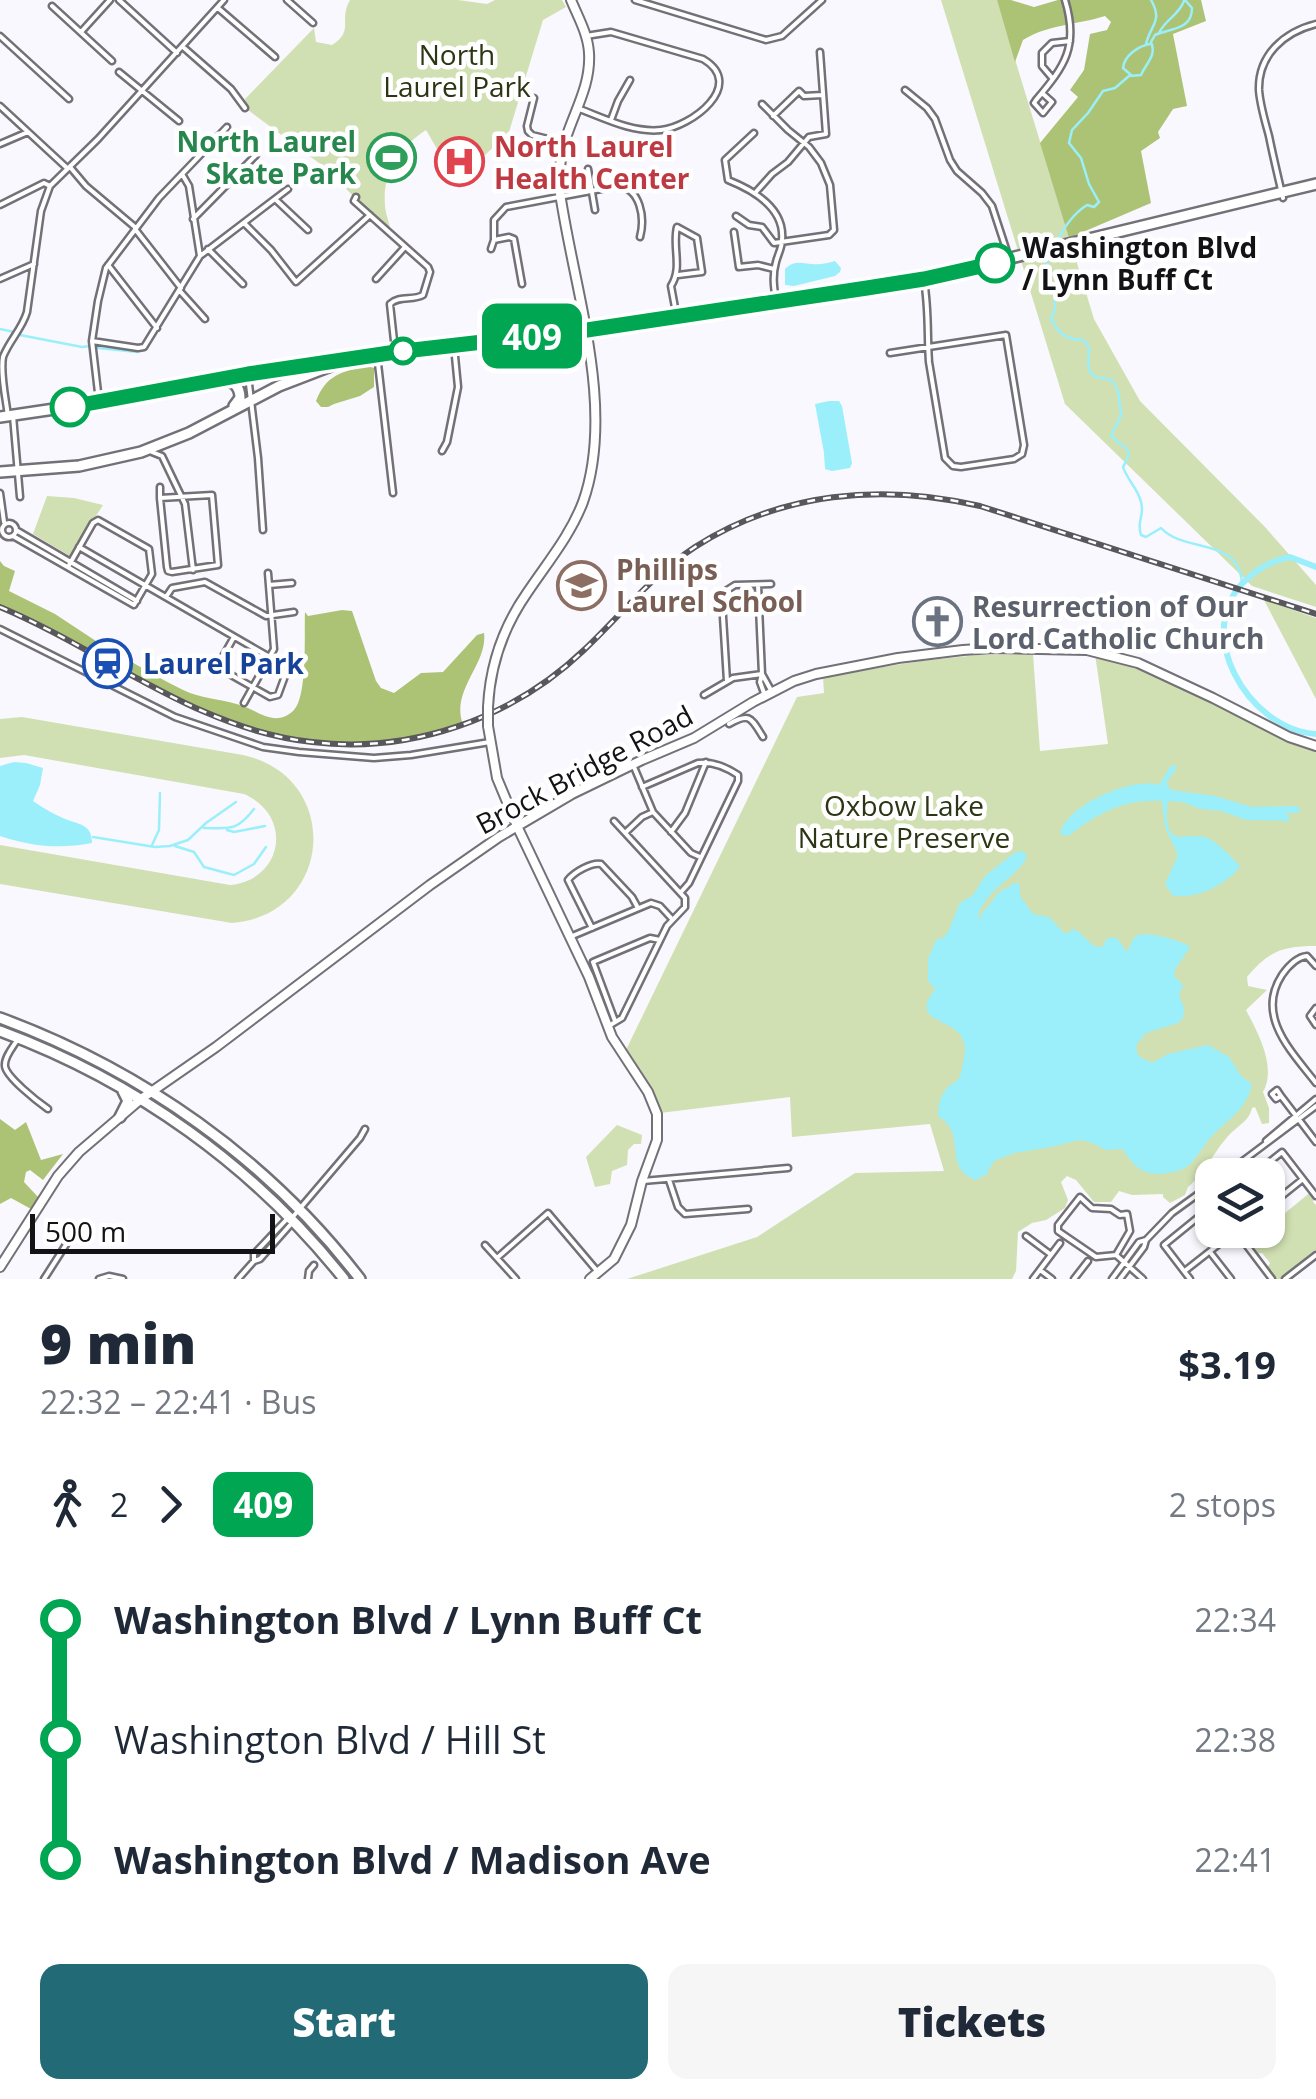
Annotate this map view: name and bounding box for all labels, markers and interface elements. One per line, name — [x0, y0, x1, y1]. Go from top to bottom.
park label: North Laurel Park — [383, 35, 531, 105]
place label: North Laurel Skate Park — [176, 122, 357, 192]
place label: North Laurel Health Center — [494, 127, 690, 197]
sports icon: North Laurel Skate Park — [365, 131, 417, 183]
hospital icon: North Laurel Health Center — [433, 136, 485, 188]
place label: Washington Blvd / Lynn Buff Ct — [1022, 228, 1257, 298]
marker: Washington Blvd / Lynn Buff Ct — [976, 244, 1014, 282]
line badge: 409 — [474, 304, 590, 368]
text: 409 — [502, 313, 562, 360]
unlabelled marker — [390, 338, 416, 364]
unlabelled marker — [51, 388, 89, 426]
place label: Phillips Laurel School — [616, 550, 804, 620]
school or university icon: Phillips Laurel School — [555, 559, 607, 611]
place label: Resurrection of Our Lord Catholic Church — [972, 587, 1264, 657]
church icon: Resurrection of Our Lord Catholic Church — [911, 596, 963, 648]
station icon: Laurel Park — [82, 637, 134, 689]
place label: Laurel Park — [143, 644, 304, 682]
street label: Brock Bridge Road — [469, 696, 699, 842]
park label: Oxbow Lake Nature Preserve — [798, 786, 1010, 856]
map controls — [1195, 1158, 1285, 1248]
button: layers — [1195, 1158, 1285, 1248]
scale bar — [30, 1209, 275, 1254]
text: 500 m — [45, 1212, 126, 1250]
text: 9 min — [40, 1305, 196, 1380]
text: $3.19 — [1178, 1338, 1276, 1390]
text: 22:32 – 22:41 · Bus — [40, 1380, 316, 1423]
icon: walk — [40, 1477, 95, 1532]
icon: forward — [143, 1477, 198, 1532]
text: 409 — [233, 1481, 293, 1528]
text: 2 — [110, 1483, 128, 1526]
text: 2 stops — [1169, 1483, 1276, 1526]
text: Washington Blvd / Lynn Buff Ct — [114, 1593, 702, 1645]
text: 22:34 — [1194, 1598, 1276, 1641]
text: Washington Blvd / Hill St — [114, 1713, 546, 1765]
text: 22:38 — [1194, 1718, 1276, 1761]
text: Washington Blvd / Madison Ave — [114, 1833, 711, 1885]
text: 22:41 — [1194, 1838, 1276, 1881]
button: Start — [40, 1964, 648, 2079]
button: Tickets — [668, 1964, 1276, 2079]

